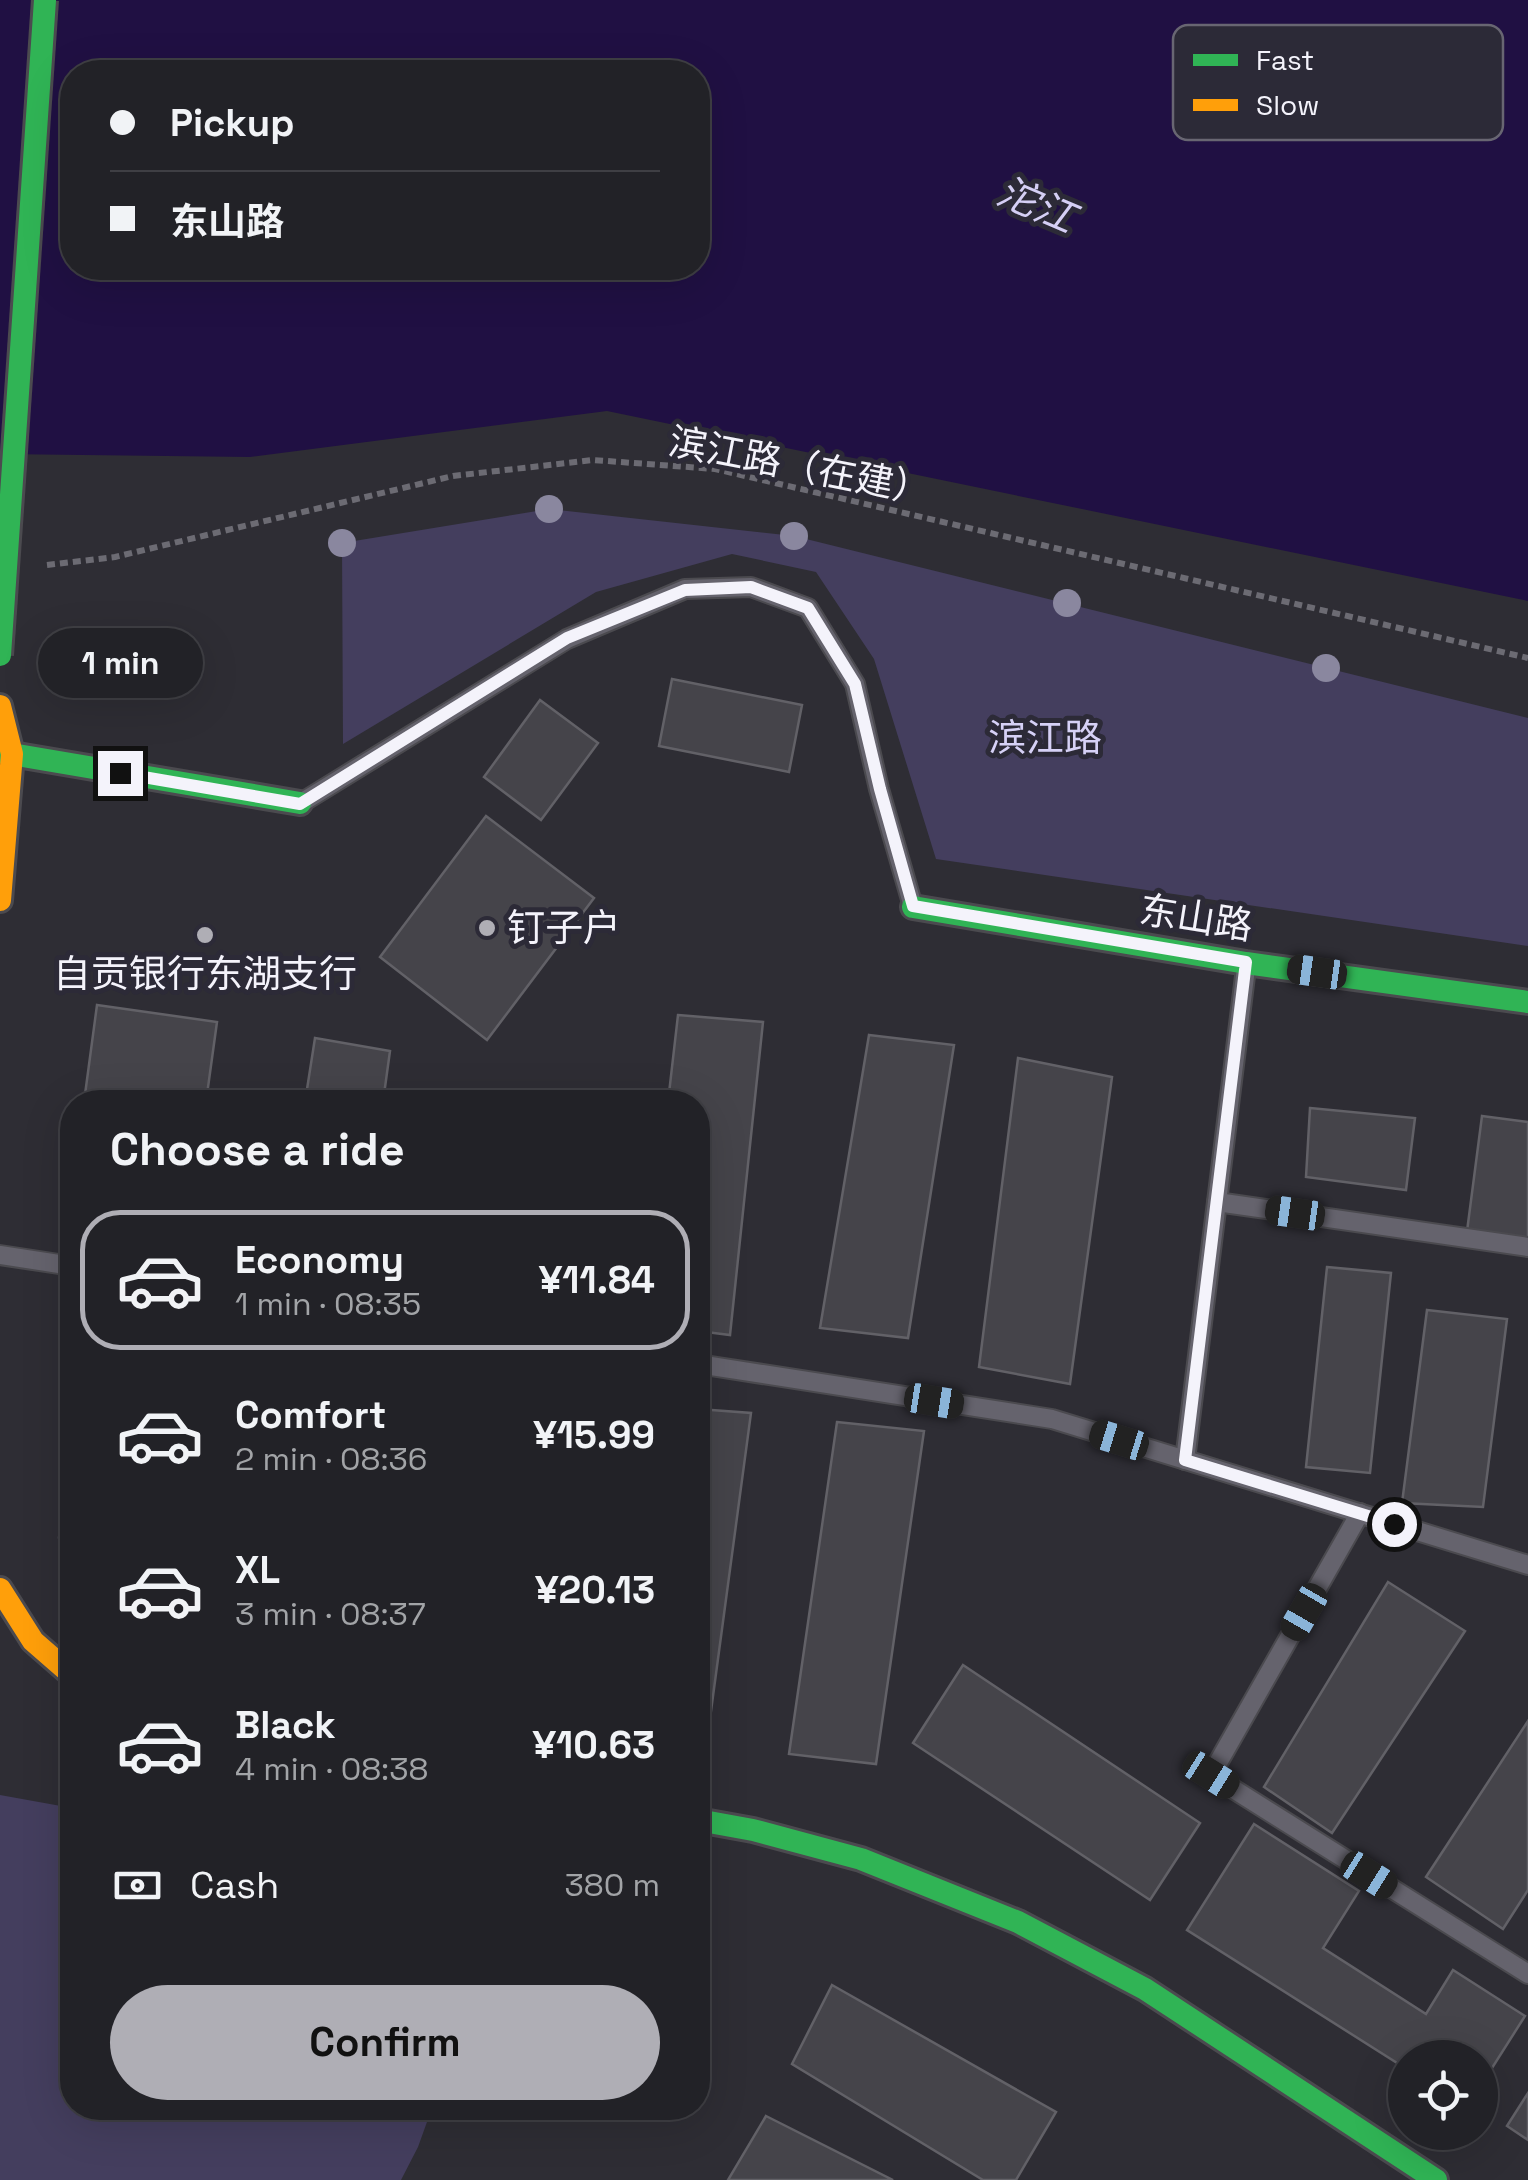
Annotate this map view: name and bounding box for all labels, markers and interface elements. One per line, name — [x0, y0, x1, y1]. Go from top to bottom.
legend — [1173, 25, 1503, 140]
text: Fast — [1256, 42, 1314, 78]
text: Slow — [1256, 87, 1319, 123]
text: Pickup — [170, 99, 294, 147]
water label: 沱江 — [989, 166, 1086, 246]
text: 东山路 — [170, 198, 284, 246]
street label: 滨江路（在建） — [665, 417, 935, 515]
callout: 1 min — [38, 628, 202, 698]
text: 1 min — [81, 643, 160, 683]
park label: 滨江路 — [988, 714, 1102, 762]
route end — [98, 751, 143, 796]
street label: 东山路 — [1136, 885, 1256, 951]
place label: 钉子户 — [507, 904, 621, 952]
marker: 钉子户 — [476, 917, 498, 939]
marker: 自贡银行东湖支行 — [194, 924, 216, 946]
place label: 自贡银行东湖支行 — [53, 950, 357, 998]
car — [1285, 953, 1349, 991]
text: Choose a ride — [110, 1121, 405, 1178]
car — [1263, 1194, 1327, 1232]
icon: car — [115, 1235, 205, 1325]
text: Economy — [235, 1236, 404, 1284]
text: ¥11.84 — [539, 1256, 655, 1304]
text: 1 min · 08:35 — [235, 1284, 421, 1324]
car — [902, 1381, 966, 1421]
icon: car — [115, 1390, 205, 1480]
text: Comfort — [235, 1391, 386, 1439]
text: ¥15.99 — [533, 1411, 655, 1459]
car — [1086, 1417, 1152, 1463]
text: 2 min · 08:36 — [235, 1439, 427, 1479]
route start — [1372, 1502, 1417, 1547]
icon: car — [115, 1545, 205, 1635]
text: XL — [235, 1546, 280, 1594]
text: ¥20.13 — [535, 1566, 655, 1614]
car — [1276, 1579, 1332, 1645]
text: 3 min · 08:37 — [235, 1594, 426, 1634]
icon: car — [115, 1700, 205, 1790]
text: Black — [235, 1701, 336, 1749]
text: ¥10.63 — [533, 1721, 655, 1769]
car — [1178, 1746, 1244, 1804]
text: 4 min · 08:38 — [235, 1749, 428, 1789]
car — [1336, 1846, 1402, 1904]
icon: cash — [110, 1858, 165, 1913]
text: Cash — [190, 1861, 279, 1909]
text: 380 m — [564, 1865, 660, 1905]
button: Confirm — [110, 1985, 660, 2100]
map controls — [1388, 2040, 1498, 2150]
button: locate — [1388, 2040, 1498, 2150]

